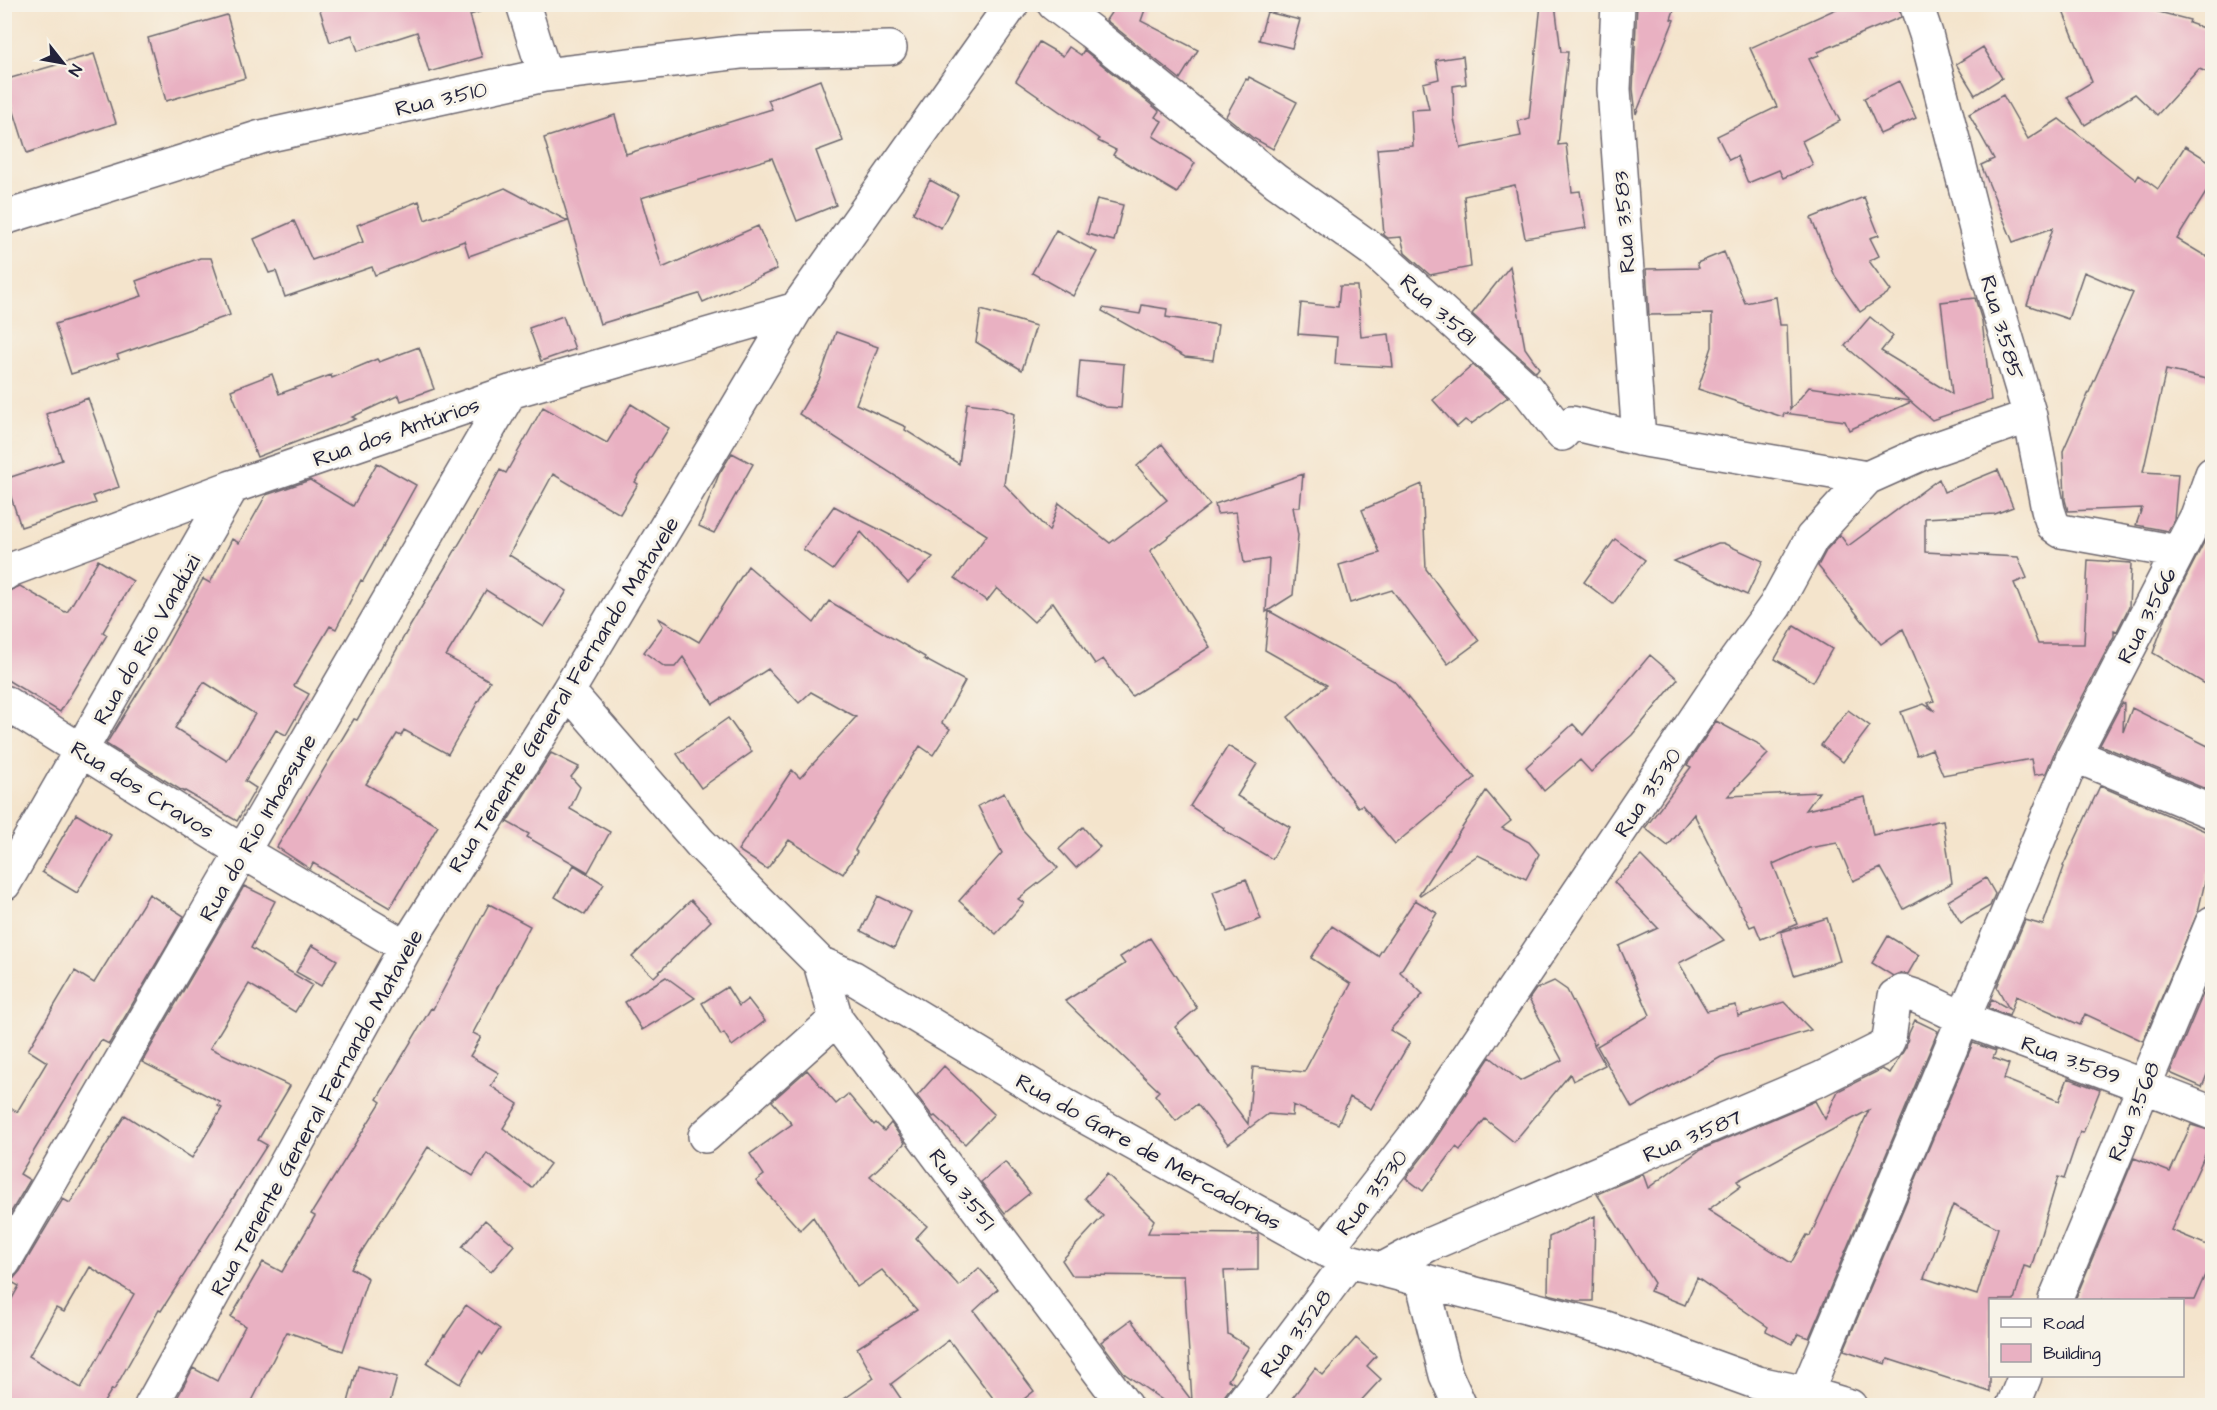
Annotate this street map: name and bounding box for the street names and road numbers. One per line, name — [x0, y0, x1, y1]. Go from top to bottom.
street label: Rua 3.510 — [392, 74, 490, 125]
street label: Rua 3.583 — [1605, 170, 1644, 274]
street label: Rua 3.581 — [1393, 267, 1483, 353]
street label: Rua 3.585 — [1972, 272, 2031, 383]
street label: Rua dos Antúrios — [309, 389, 484, 475]
street label: Rua Tenente General Fernando Matavele — [441, 511, 687, 879]
street label: Rua do Rio Vandúzi — [86, 549, 209, 731]
street label: Rua 3.566 — [2110, 562, 2185, 669]
street label: Rua do Rio Inhassune — [192, 728, 325, 927]
street label: Rua dos Cravos — [64, 734, 220, 847]
street label: Rua 3.530 — [1607, 742, 1690, 844]
street label: Rua Tenente General Fernando Matavele — [203, 924, 431, 1302]
street label: Rua 3.589 — [2017, 1028, 2124, 1093]
street label: Rua 3.568 — [2100, 1057, 2168, 1166]
street label: Rua do Gare de Mercadorias — [1010, 1066, 1287, 1238]
street label: Rua 3.587 — [1638, 1102, 1747, 1171]
street label: Rua 3.551 — [921, 1143, 1003, 1237]
street label: Rua 3.530 — [1329, 1143, 1416, 1243]
street label: Rua 3.528 — [1253, 1283, 1340, 1385]

